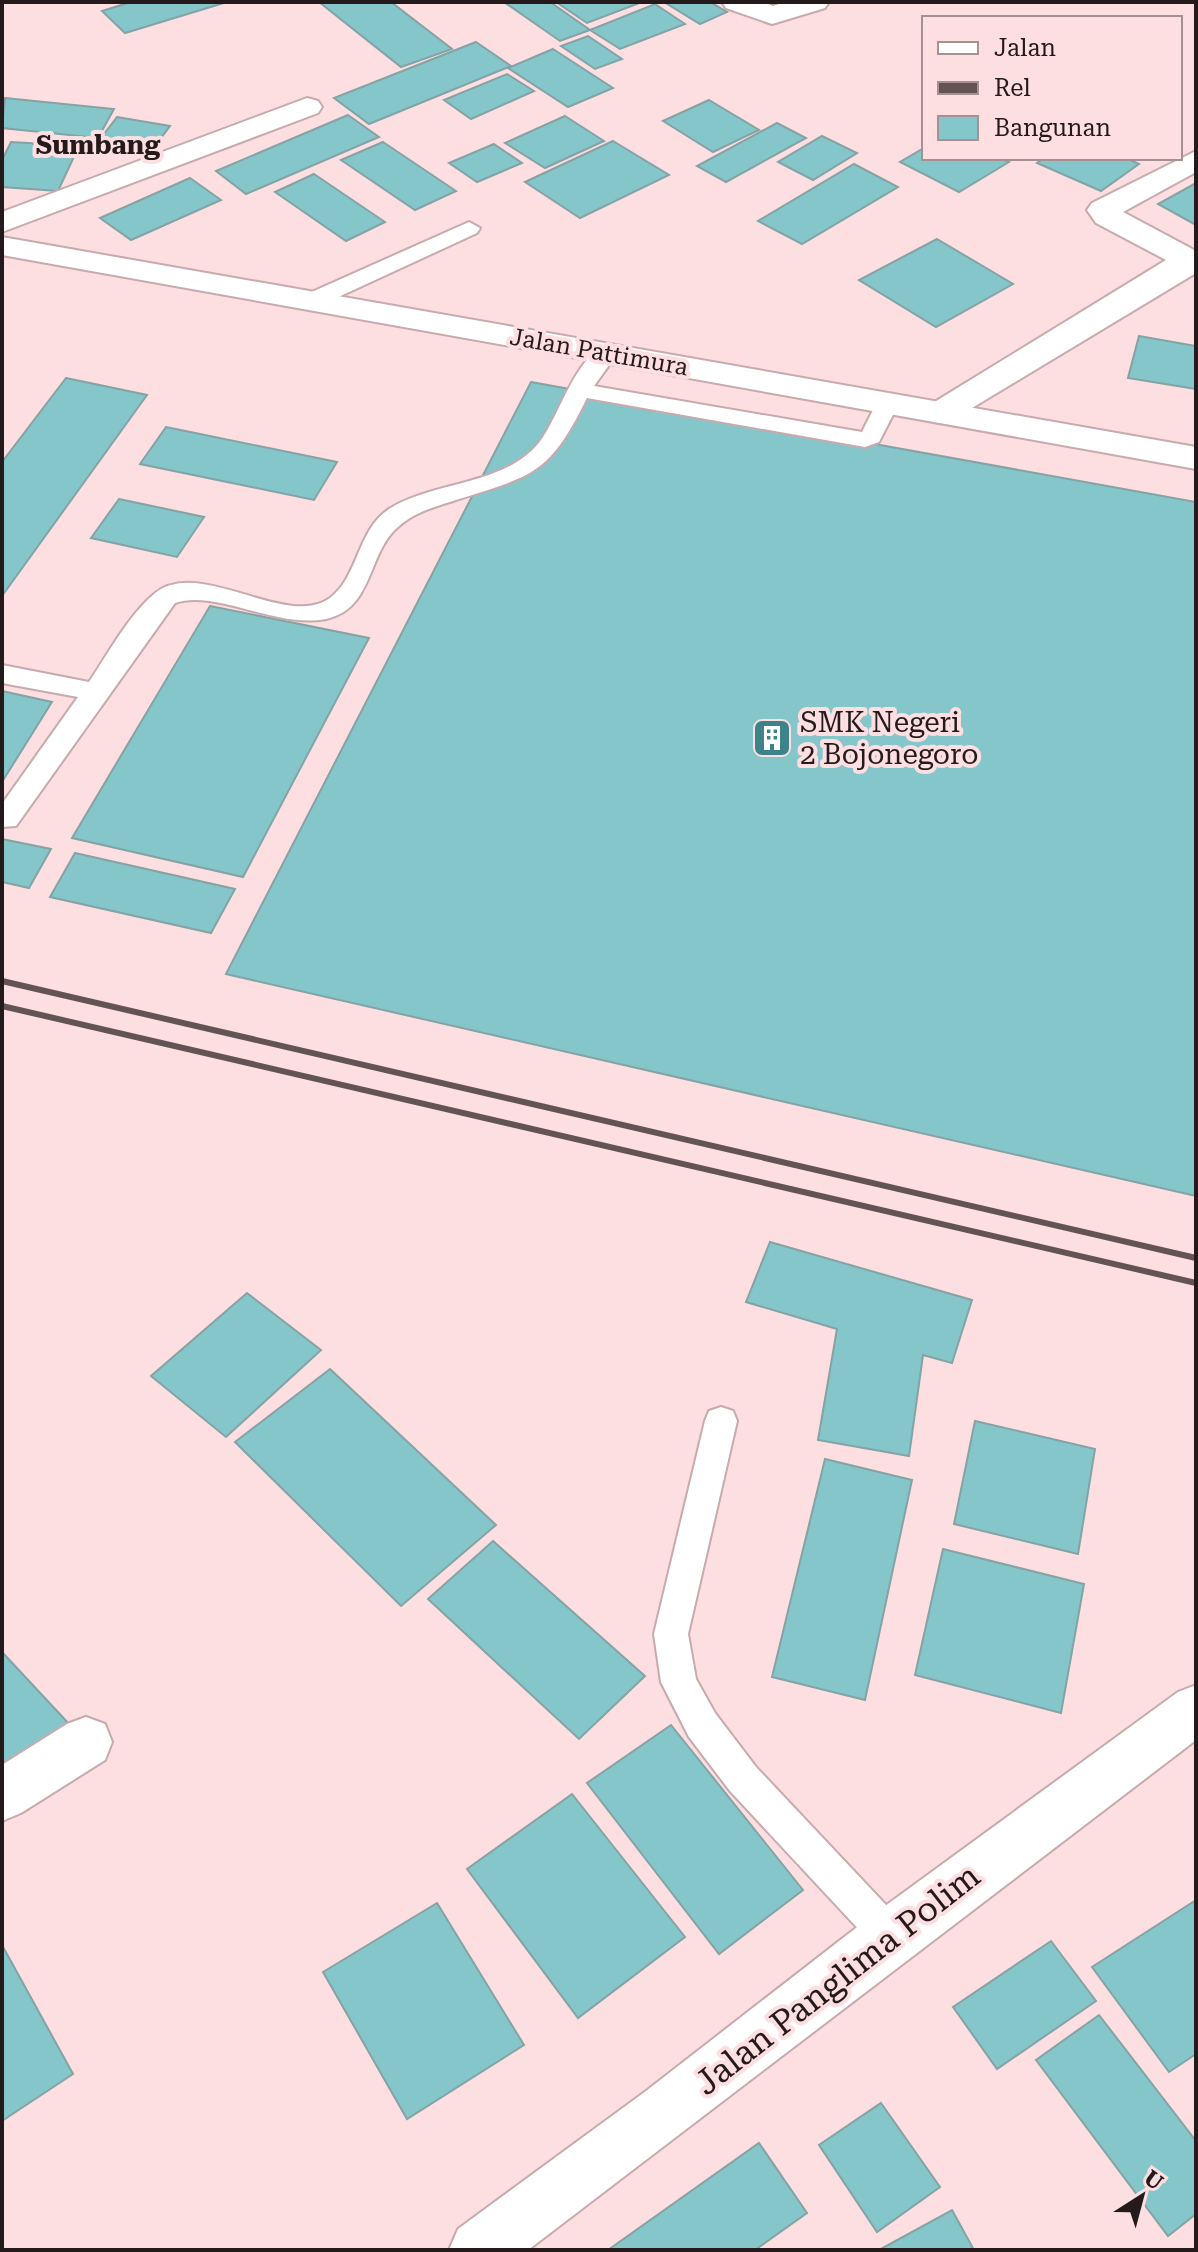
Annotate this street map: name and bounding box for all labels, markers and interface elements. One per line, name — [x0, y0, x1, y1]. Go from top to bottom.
legend — [922, 16, 1182, 160]
text: Jalan — [994, 34, 1056, 62]
text: Rel — [994, 74, 1031, 102]
text: Bangunan — [994, 114, 1111, 142]
district label: Sumbang — [36, 130, 160, 160]
street label: Jalan Pattimura — [508, 323, 690, 381]
place label: SMK Negeri 2 Bojonegoro — [800, 706, 978, 771]
building icon: SMK Negeri 2 Bojonegoro — [751, 717, 793, 759]
street label: Jalan Panglima Polim — [687, 1855, 987, 2103]
north arrow — [1102, 2156, 1182, 2236]
text: U — [1139, 2165, 1168, 2195]

